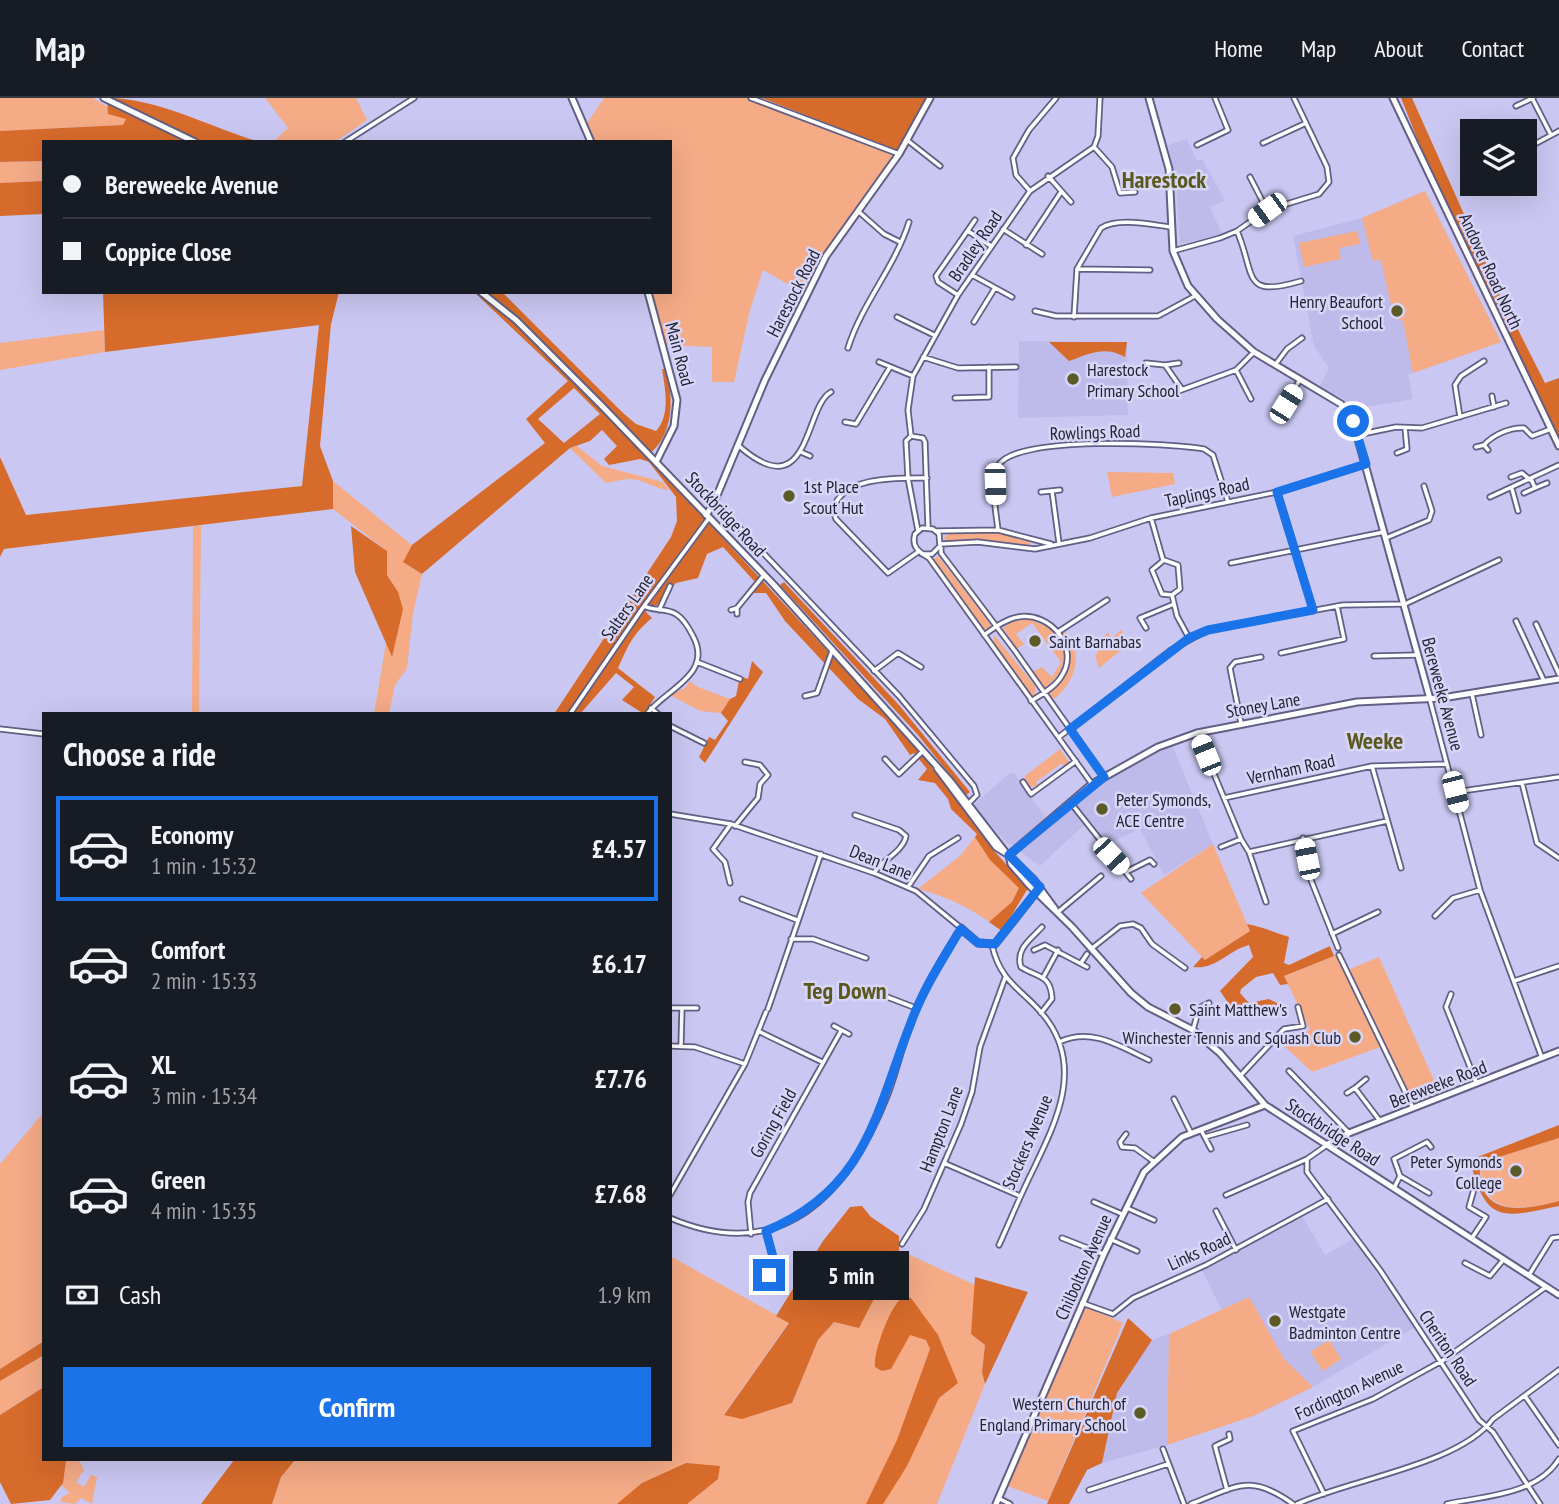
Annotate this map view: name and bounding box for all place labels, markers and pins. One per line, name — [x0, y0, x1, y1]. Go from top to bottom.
place label: Henry Beaufort School — [1290, 290, 1384, 334]
marker: Henry Beaufort School — [1389, 303, 1405, 319]
place label: Harestock Primary School — [1087, 358, 1180, 402]
marker: Harestock Primary School — [1065, 371, 1081, 387]
place label: 1st Place Scout Hut — [803, 475, 864, 519]
marker: 1st Place Scout Hut — [781, 488, 797, 504]
place label: Saint Barnabas — [1049, 630, 1141, 653]
marker: Saint Barnabas — [1027, 633, 1043, 649]
place label: Peter Symonds, ACE Centre — [1116, 788, 1211, 832]
marker: Peter Symonds, ACE Centre — [1094, 801, 1110, 817]
place label: Saint Matthew's — [1189, 998, 1287, 1021]
marker: Saint Matthew's — [1167, 1001, 1183, 1017]
place label: Winchester Tennis and Squash Club — [1122, 1026, 1341, 1049]
marker: Winchester Tennis and Squash Club — [1347, 1029, 1363, 1045]
place label: Peter Symonds College — [1410, 1150, 1502, 1194]
marker: Peter Symonds College — [1508, 1163, 1524, 1179]
place label: Westgate Badminton Centre — [1289, 1300, 1401, 1344]
marker: Westgate Badminton Centre — [1267, 1313, 1283, 1329]
place label: Western Church of England Primary School — [980, 1392, 1127, 1436]
marker: Western Church of England Primary School — [1132, 1405, 1148, 1421]

